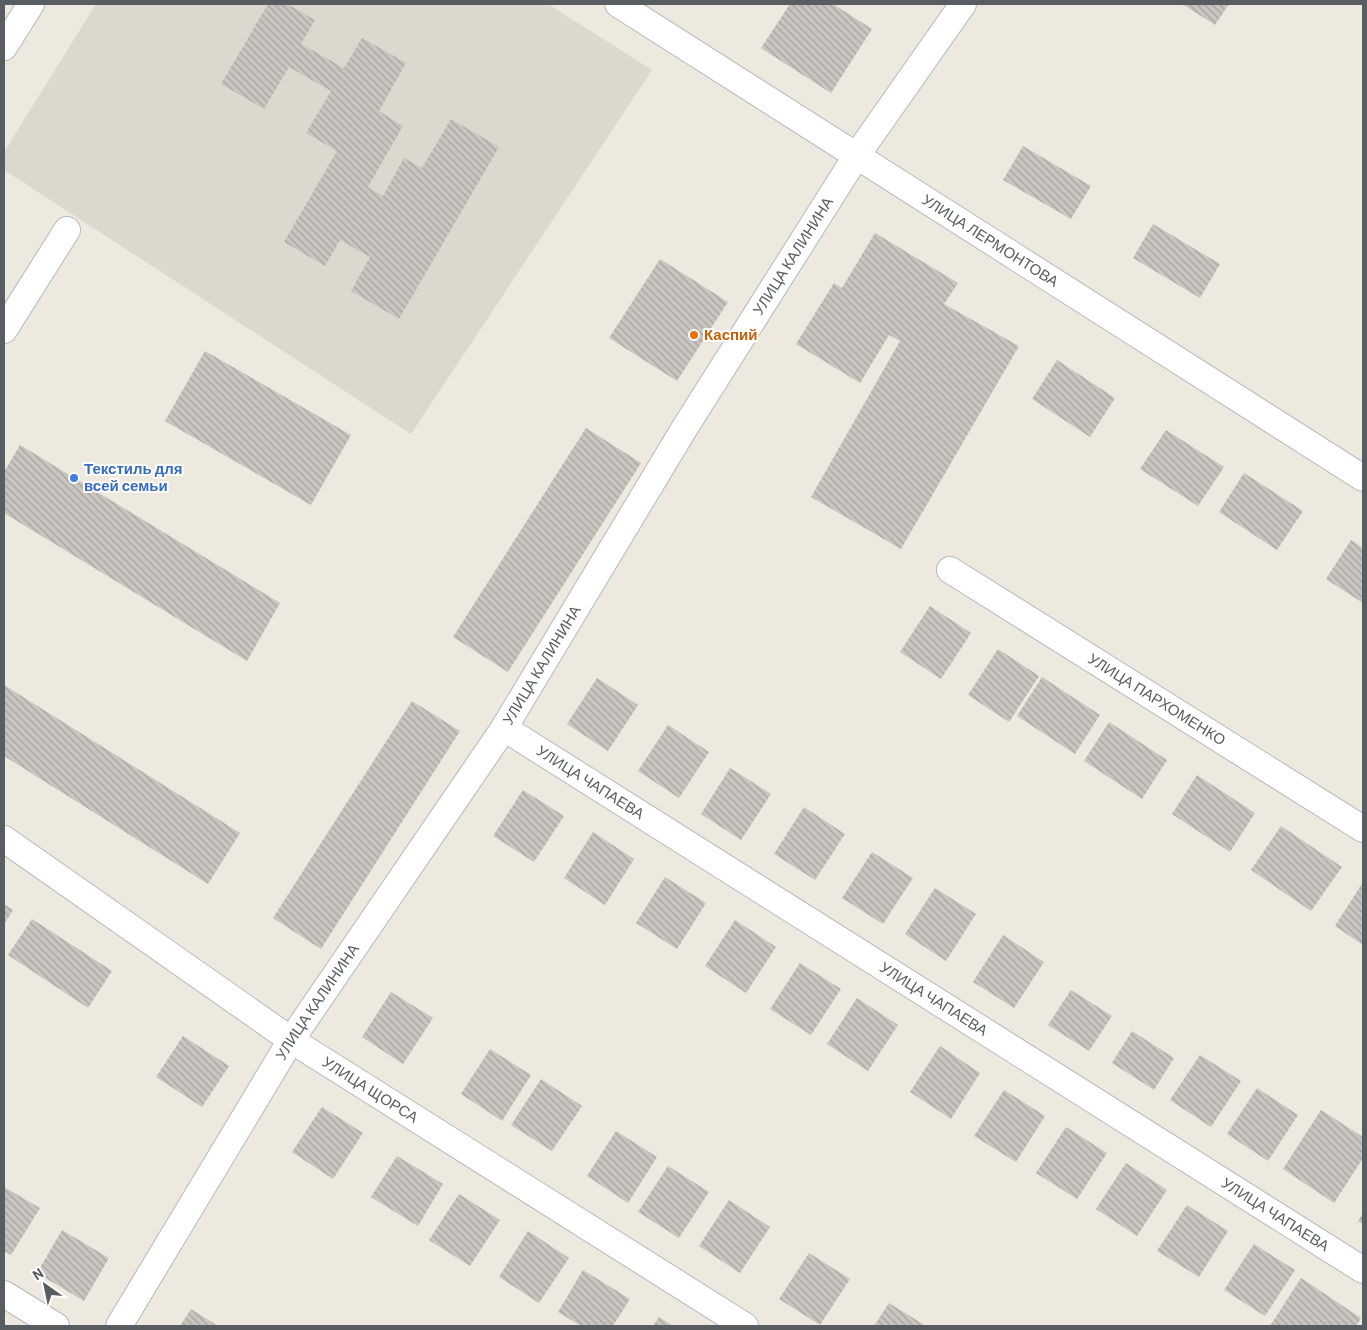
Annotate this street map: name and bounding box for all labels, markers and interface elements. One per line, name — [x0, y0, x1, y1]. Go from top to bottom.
street label: УЛИЦА ЛЕРМОНТОВА — [919, 190, 1062, 290]
street label: УЛИЦА КАЛИНИНА — [748, 193, 836, 318]
place label: Каспий — [704, 325, 758, 343]
marker: Каспий — [688, 329, 700, 341]
place label: Текстиль для всей семьи — [84, 459, 183, 494]
marker: Текстиль для всей семьи — [68, 472, 80, 484]
street label: УЛИЦА КАЛИНИНА — [498, 602, 584, 727]
street label: УЛИЦА ПАРХОМЕНКО — [1085, 649, 1229, 749]
street label: УЛИЦА ЧАПАЕВА — [534, 741, 648, 822]
street label: УЛИЦА КАЛИНИНА — [271, 940, 362, 1063]
street label: УЛИЦА ЧАПАЕВА — [877, 958, 991, 1039]
street label: УЛИЦА ЩОРСА — [319, 1052, 422, 1126]
street label: УЛИЦА ЧАПАЕВА — [1219, 1173, 1333, 1255]
north arrow — [20, 1260, 70, 1310]
text: N — [29, 1264, 46, 1283]

